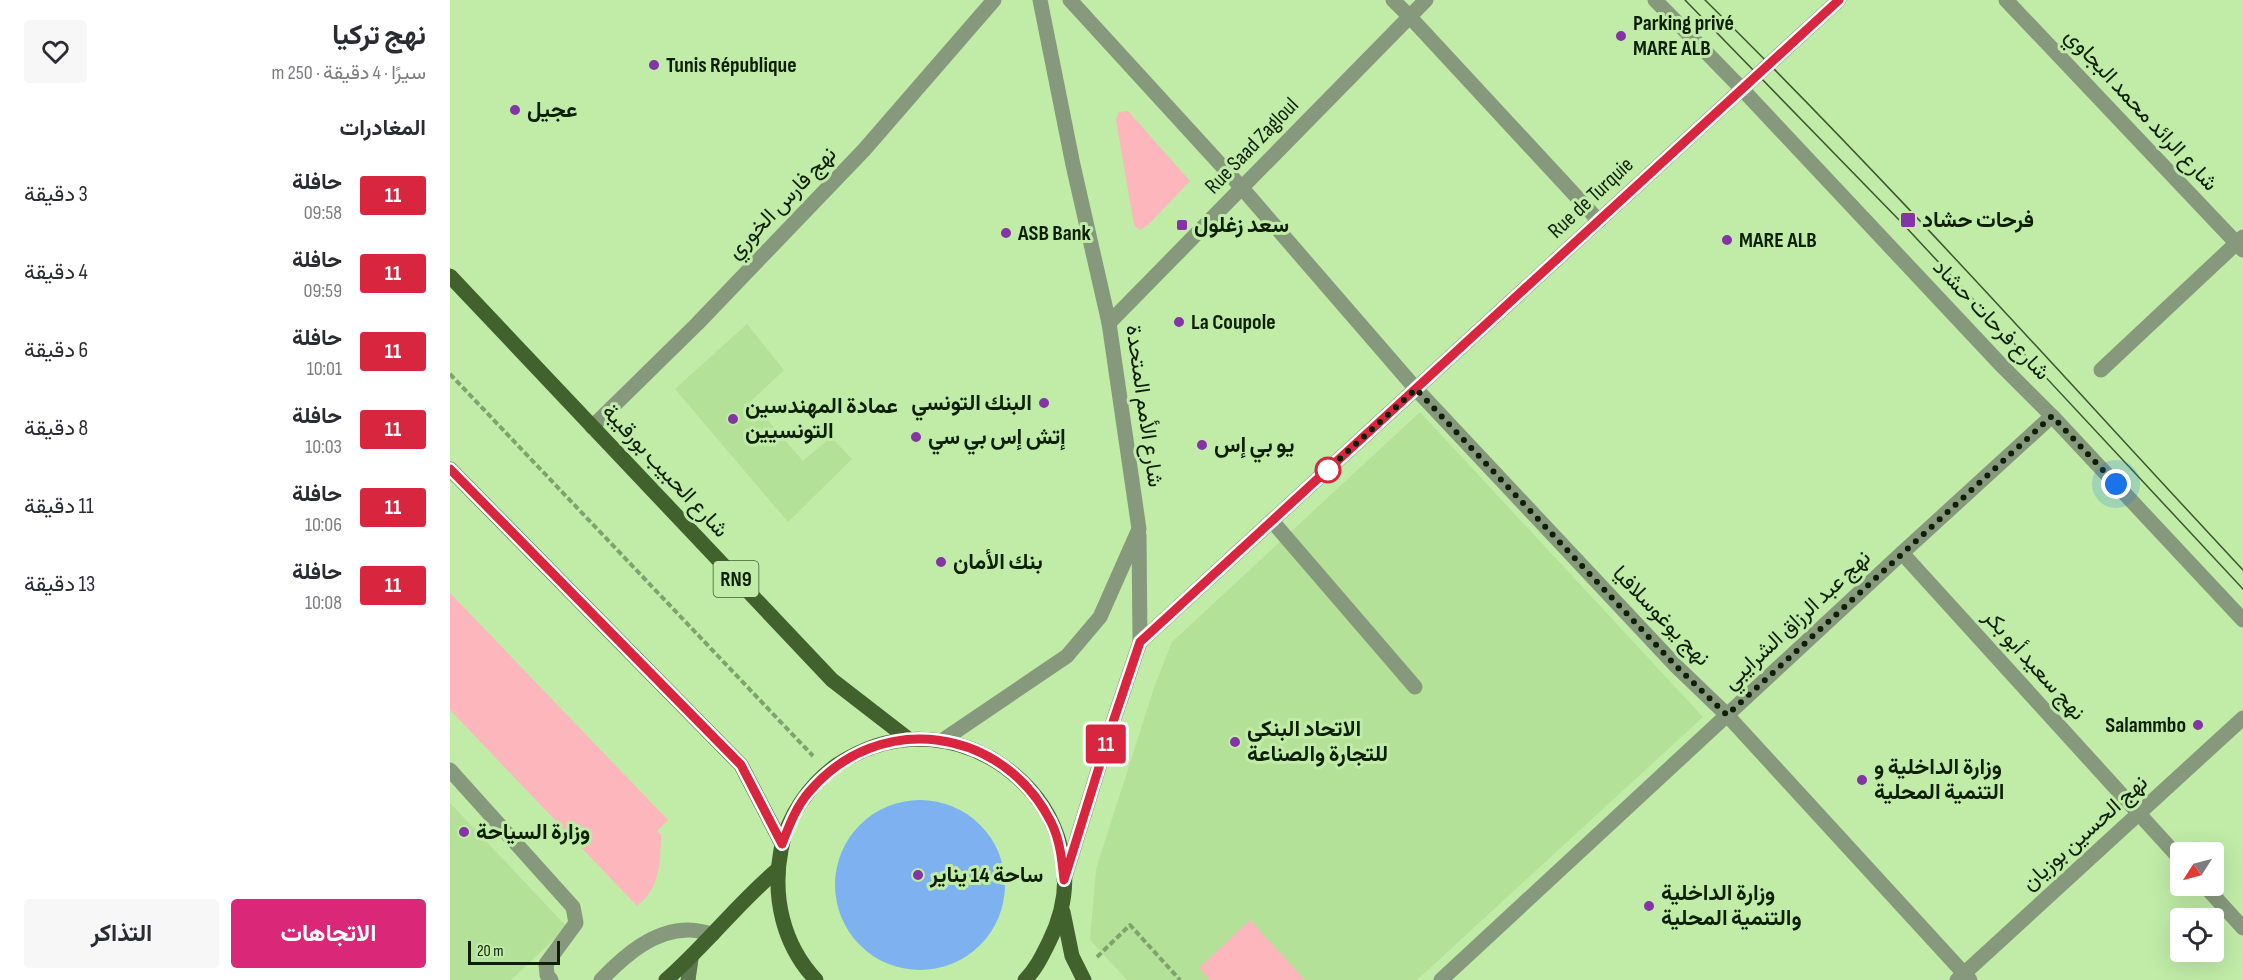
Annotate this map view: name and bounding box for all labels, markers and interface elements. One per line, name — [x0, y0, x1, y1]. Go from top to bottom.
place label: Parking privé MARE ALB — [1633, 10, 1734, 62]
text: نهج تركيا — [332, 19, 426, 52]
button: heart — [24, 20, 87, 83]
street label: شارع الرائد محمد البجاوي — [2056, 23, 2223, 200]
marker: Parking privé MARE ALB — [1614, 29, 1628, 43]
place label: Tunis République — [666, 52, 797, 79]
marker: Tunis République — [647, 58, 661, 72]
text: سيرًا · 4 دقيقة · 250 m — [272, 61, 426, 85]
street label: Rue Saad Zagloul — [1199, 92, 1305, 200]
place label: عجيل — [527, 97, 577, 124]
marker: عجيل — [508, 103, 522, 117]
text: المغادرات — [340, 115, 426, 142]
street label: نهج فارس الخوري — [721, 141, 845, 268]
street label: Rue de Turquie — [1543, 152, 1639, 244]
text: حافلة — [292, 169, 342, 196]
text: 3 دقيقة — [24, 181, 88, 208]
text: 11 — [385, 183, 401, 208]
text: 09:58 — [304, 201, 342, 225]
place label: فرحات حشاد — [1922, 207, 2034, 234]
marker: فرحات حشاد — [1899, 211, 1917, 229]
place label: سعد زغلول — [1194, 212, 1289, 239]
marker: سعد زغلول — [1175, 218, 1189, 232]
place label: ASB Bank — [1017, 220, 1092, 247]
marker: ASB Bank — [999, 226, 1013, 240]
place label: MARE ALB — [1739, 227, 1817, 254]
marker: MARE ALB — [1720, 233, 1734, 247]
text: حافلة — [292, 247, 342, 274]
street label: شارع فرحات حشاد — [1927, 254, 2055, 386]
text: 4 دقيقة — [24, 259, 88, 286]
text: 11 — [385, 261, 401, 286]
text: 09:59 — [304, 279, 342, 303]
place label: La Coupole — [1191, 309, 1276, 336]
marker: La Coupole — [1172, 315, 1186, 329]
street label: شارع الأمم المتحدة — [1119, 323, 1169, 489]
text: حافلة — [292, 325, 342, 352]
text: 6 دقيقة — [24, 337, 88, 364]
text: 11 — [385, 339, 401, 364]
text: 10:01 — [307, 357, 342, 381]
place label: البنك التونسي — [911, 390, 1032, 421]
place label: عمادة المهندسين التونسيين — [745, 393, 898, 445]
marker: البنك التونسي — [1037, 396, 1051, 410]
street label: شارع الحبيب بورقيبة — [596, 398, 734, 544]
text: حافلة — [292, 403, 342, 430]
marker: عمادة المهندسين التونسيين — [726, 412, 740, 426]
text: 8 دقيقة — [24, 415, 88, 442]
text: 11 — [385, 417, 401, 442]
place label: إتش إس بي سي — [928, 424, 1066, 455]
marker: إتش إس بي سي — [909, 430, 923, 444]
place label: يو بي إس — [1214, 432, 1294, 463]
text: 10:03 — [305, 435, 342, 459]
marker: يو بي إس — [1195, 438, 1209, 452]
unlabelled marker — [1315, 457, 1341, 483]
your location — [2101, 469, 2131, 499]
text: حافلة — [292, 481, 342, 508]
text: 11 دقيقة — [24, 493, 94, 520]
text: 11 — [385, 495, 401, 520]
text: 10:06 — [305, 513, 342, 537]
street label: نهج عبد الرزاق الشرايبي — [1717, 544, 1879, 698]
place label: بنك الأمان — [953, 548, 1043, 576]
marker: بنك الأمان — [934, 555, 948, 569]
text: حافلة — [292, 559, 342, 586]
street label: نهج يوغوسلافيا — [1606, 560, 1716, 672]
road number: RN9 — [714, 561, 758, 597]
text: 13 دقيقة — [24, 571, 95, 598]
text: 11 — [385, 573, 401, 598]
text: 10:08 — [305, 591, 342, 615]
street label: نهج سعيد أبو بكر — [1976, 603, 2091, 726]
place label: Salammbo — [2105, 712, 2186, 739]
place label: الاتحاد البنكي للتجارة والصناعة — [1247, 716, 1388, 768]
marker: Salammbo — [2191, 718, 2205, 732]
line badge: 11 — [1079, 724, 1133, 764]
text: 11 — [1098, 732, 1114, 757]
marker: الاتحاد البنكي للتجارة والصناعة — [1228, 735, 1242, 749]
place label: وزارة الداخلية و التنمية المحلية — [1874, 754, 2004, 806]
street label: نهج الحسين بوزيان — [2016, 769, 2154, 897]
marker: وزارة الداخلية و التنمية المحلية — [1855, 773, 1869, 787]
place label: وزارة السياحة — [476, 819, 590, 846]
marker: وزارة السياحة — [457, 825, 471, 839]
north arrow — [2170, 842, 2224, 896]
map controls — [2170, 842, 2224, 962]
place label: ساحة 14 يناير — [929, 862, 1043, 889]
marker: ساحة 14 يناير — [911, 868, 925, 882]
place label: وزارة الداخلية والتنمية المحلية — [1661, 880, 1802, 932]
button: التذاكر — [24, 899, 219, 968]
button: الاتجاهات — [231, 899, 426, 968]
marker: وزارة الداخلية والتنمية المحلية — [1642, 899, 1656, 913]
button: locate — [2170, 908, 2224, 962]
scale bar — [468, 938, 560, 966]
text: 20 m — [477, 942, 504, 961]

